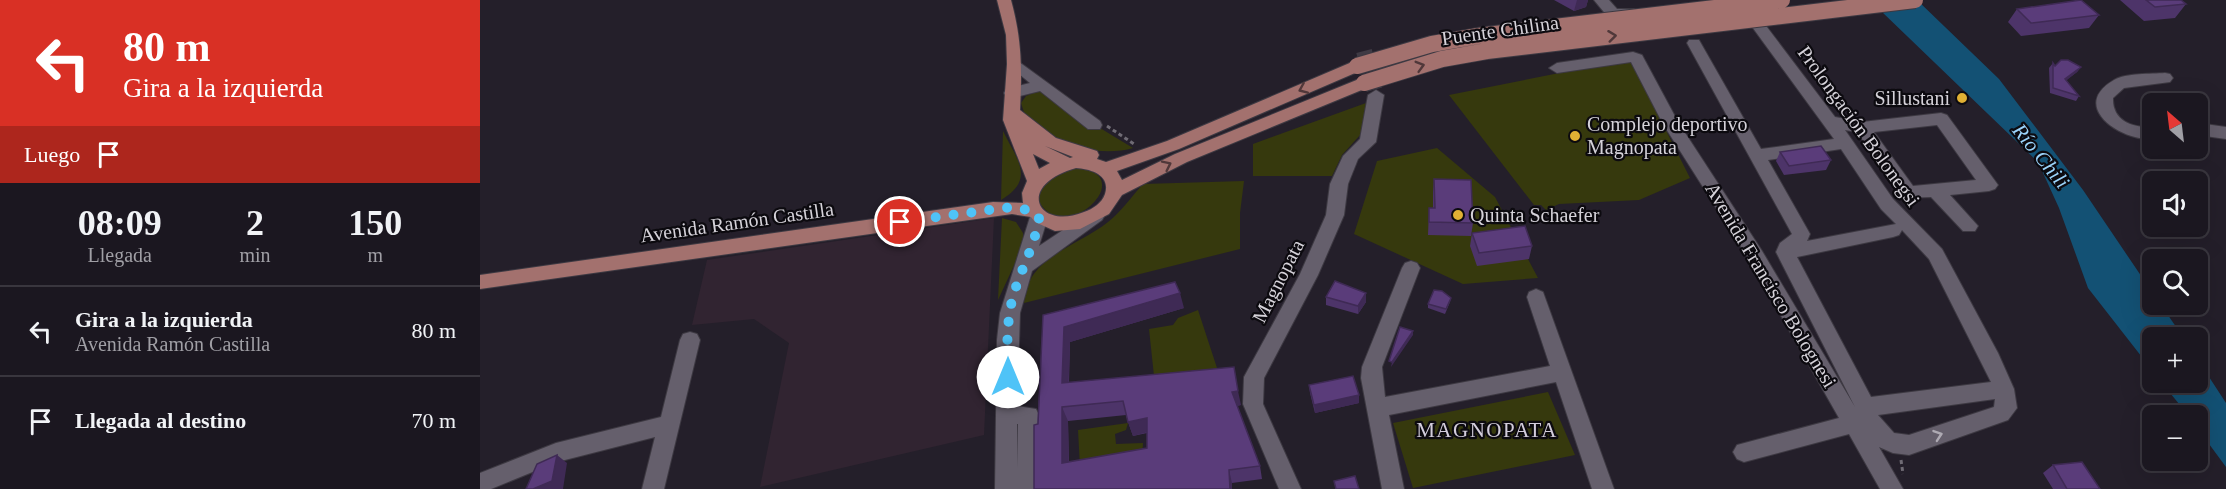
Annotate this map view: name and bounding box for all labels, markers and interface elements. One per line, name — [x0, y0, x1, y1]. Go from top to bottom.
street label: Puente Chilina — [1440, 11, 1560, 49]
icon: left — [24, 24, 102, 102]
text: 80 m — [123, 24, 211, 70]
one-way arrow — [1608, 30, 1617, 43]
street label: Prolongación Bolonegsi — [1793, 42, 1925, 211]
one-way arrow — [1414, 61, 1425, 73]
text: Gira a la izquierda — [123, 73, 323, 103]
one-way arrow — [1298, 82, 1309, 94]
place label: Sillustani — [1874, 87, 1950, 109]
marker: Sillustani — [1955, 91, 1969, 105]
north arrow — [2142, 93, 2208, 159]
map controls — [2142, 93, 2208, 471]
place label: Complejo deportivo Magnopata — [1587, 113, 1748, 159]
water label: Río Chili — [2007, 118, 2074, 193]
marker: Complejo deportivo Magnopata — [1568, 129, 1582, 143]
icon: arrive — [92, 138, 125, 171]
text: Luego — [24, 142, 80, 167]
one-way arrow — [1160, 161, 1171, 173]
button: sound — [2142, 171, 2208, 237]
street label: Avenida Francisco Bolognesi — [1700, 179, 1841, 392]
pin — [874, 196, 925, 247]
street label: Avenida Ramón Castilla — [639, 198, 835, 246]
text: 08:09 — [78, 203, 162, 243]
text: 2 — [246, 203, 264, 243]
text: 150 — [348, 203, 402, 243]
place label: Quinta Schaefer — [1470, 204, 1600, 226]
icon: arrive — [883, 205, 916, 238]
marker: Quinta Schaefer — [1451, 208, 1465, 222]
street label: Magnopata — [1248, 236, 1309, 327]
text: Llegada — [88, 244, 152, 266]
text: min — [239, 244, 271, 266]
text: m — [368, 244, 383, 266]
button: search — [2142, 249, 2208, 315]
text: Gira a la izquierda — [75, 307, 253, 332]
icon: left — [24, 315, 57, 348]
text: 80 m — [411, 318, 456, 343]
button: + — [2142, 327, 2208, 393]
text: Avenida Ramón Castilla — [75, 333, 270, 355]
position arrow — [976, 345, 1040, 409]
icon: arrive — [24, 405, 57, 438]
button: − — [2142, 405, 2208, 471]
text: Llegada al destino — [75, 408, 246, 433]
text: 70 m — [411, 408, 456, 433]
district label: MAGNOPATA — [1416, 418, 1558, 442]
one-way arrow — [1932, 430, 1943, 443]

